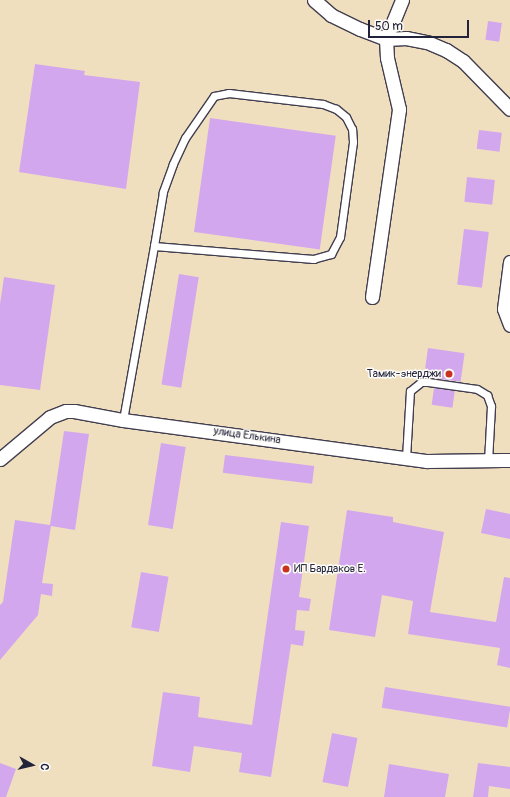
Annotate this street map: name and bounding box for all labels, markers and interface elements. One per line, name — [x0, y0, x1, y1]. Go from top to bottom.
scale bar — [370, 12, 471, 38]
text: 50 m — [375, 19, 403, 34]
place label: Тамик-энерджи — [367, 367, 441, 381]
marker: Тамик-энерджи — [444, 369, 454, 379]
street label: улица Елькина — [213, 425, 281, 447]
place label: ИП Бардаков Е. — [294, 562, 366, 576]
marker: ИП Бардаков Е. — [281, 564, 291, 574]
north arrow — [12, 745, 52, 785]
text: С — [37, 762, 51, 771]

